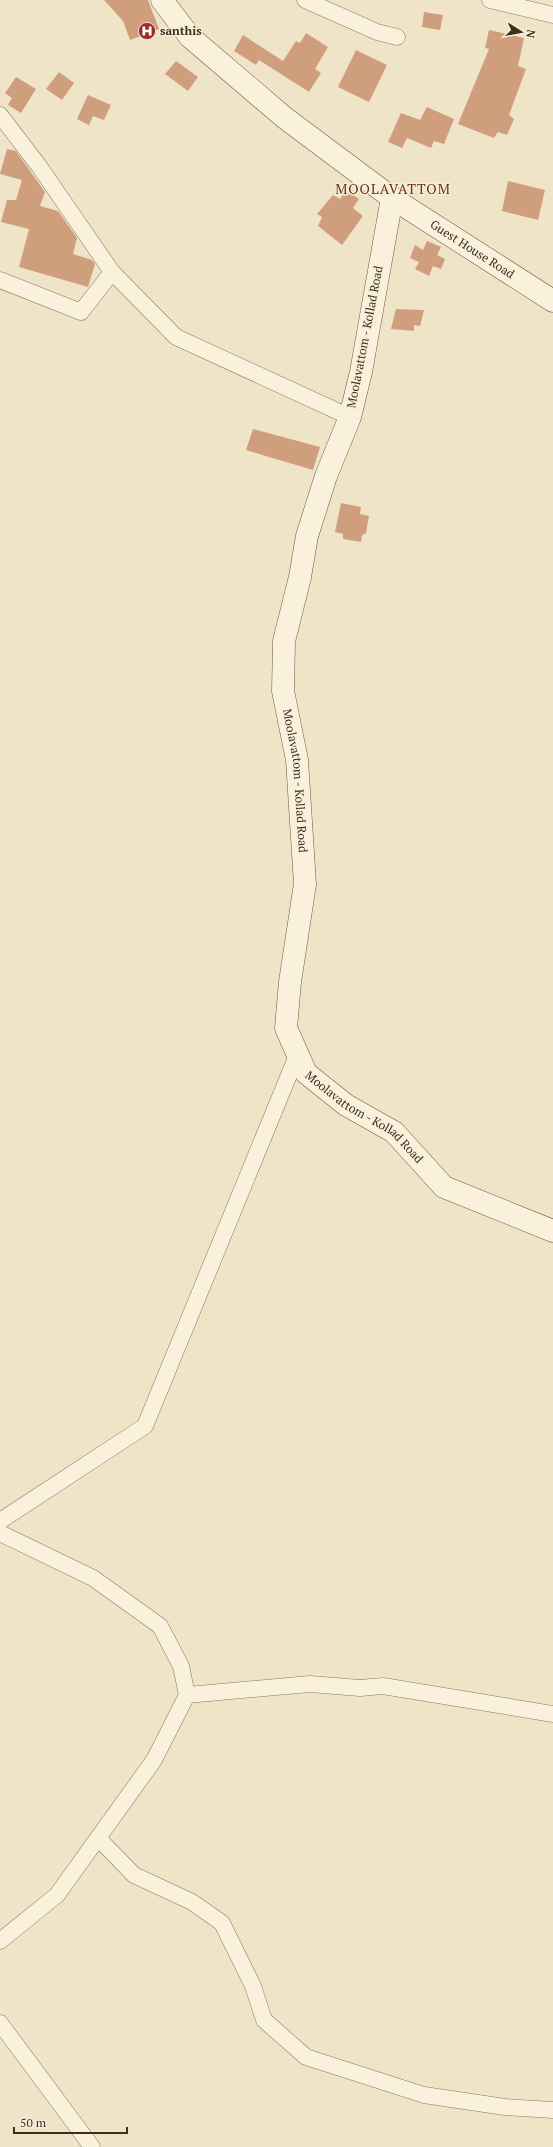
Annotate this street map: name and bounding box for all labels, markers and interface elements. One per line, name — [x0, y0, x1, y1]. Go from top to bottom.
north arrow — [501, 12, 541, 52]
hospital icon: santhis — [137, 21, 157, 41]
place label: santhis — [160, 23, 202, 38]
text: N — [523, 28, 538, 40]
district label: MOOLAVATTOM — [335, 179, 451, 198]
street label: Guest House Road — [428, 216, 518, 281]
street label: Moolavattom - Kollad Road — [343, 264, 386, 409]
street label: Moolavattom - Kollad Road — [280, 707, 311, 853]
street label: Moolavattom - Kollad Road — [302, 1067, 427, 1166]
scale bar — [14, 2109, 127, 2135]
text: 50 m — [20, 2115, 47, 2130]

